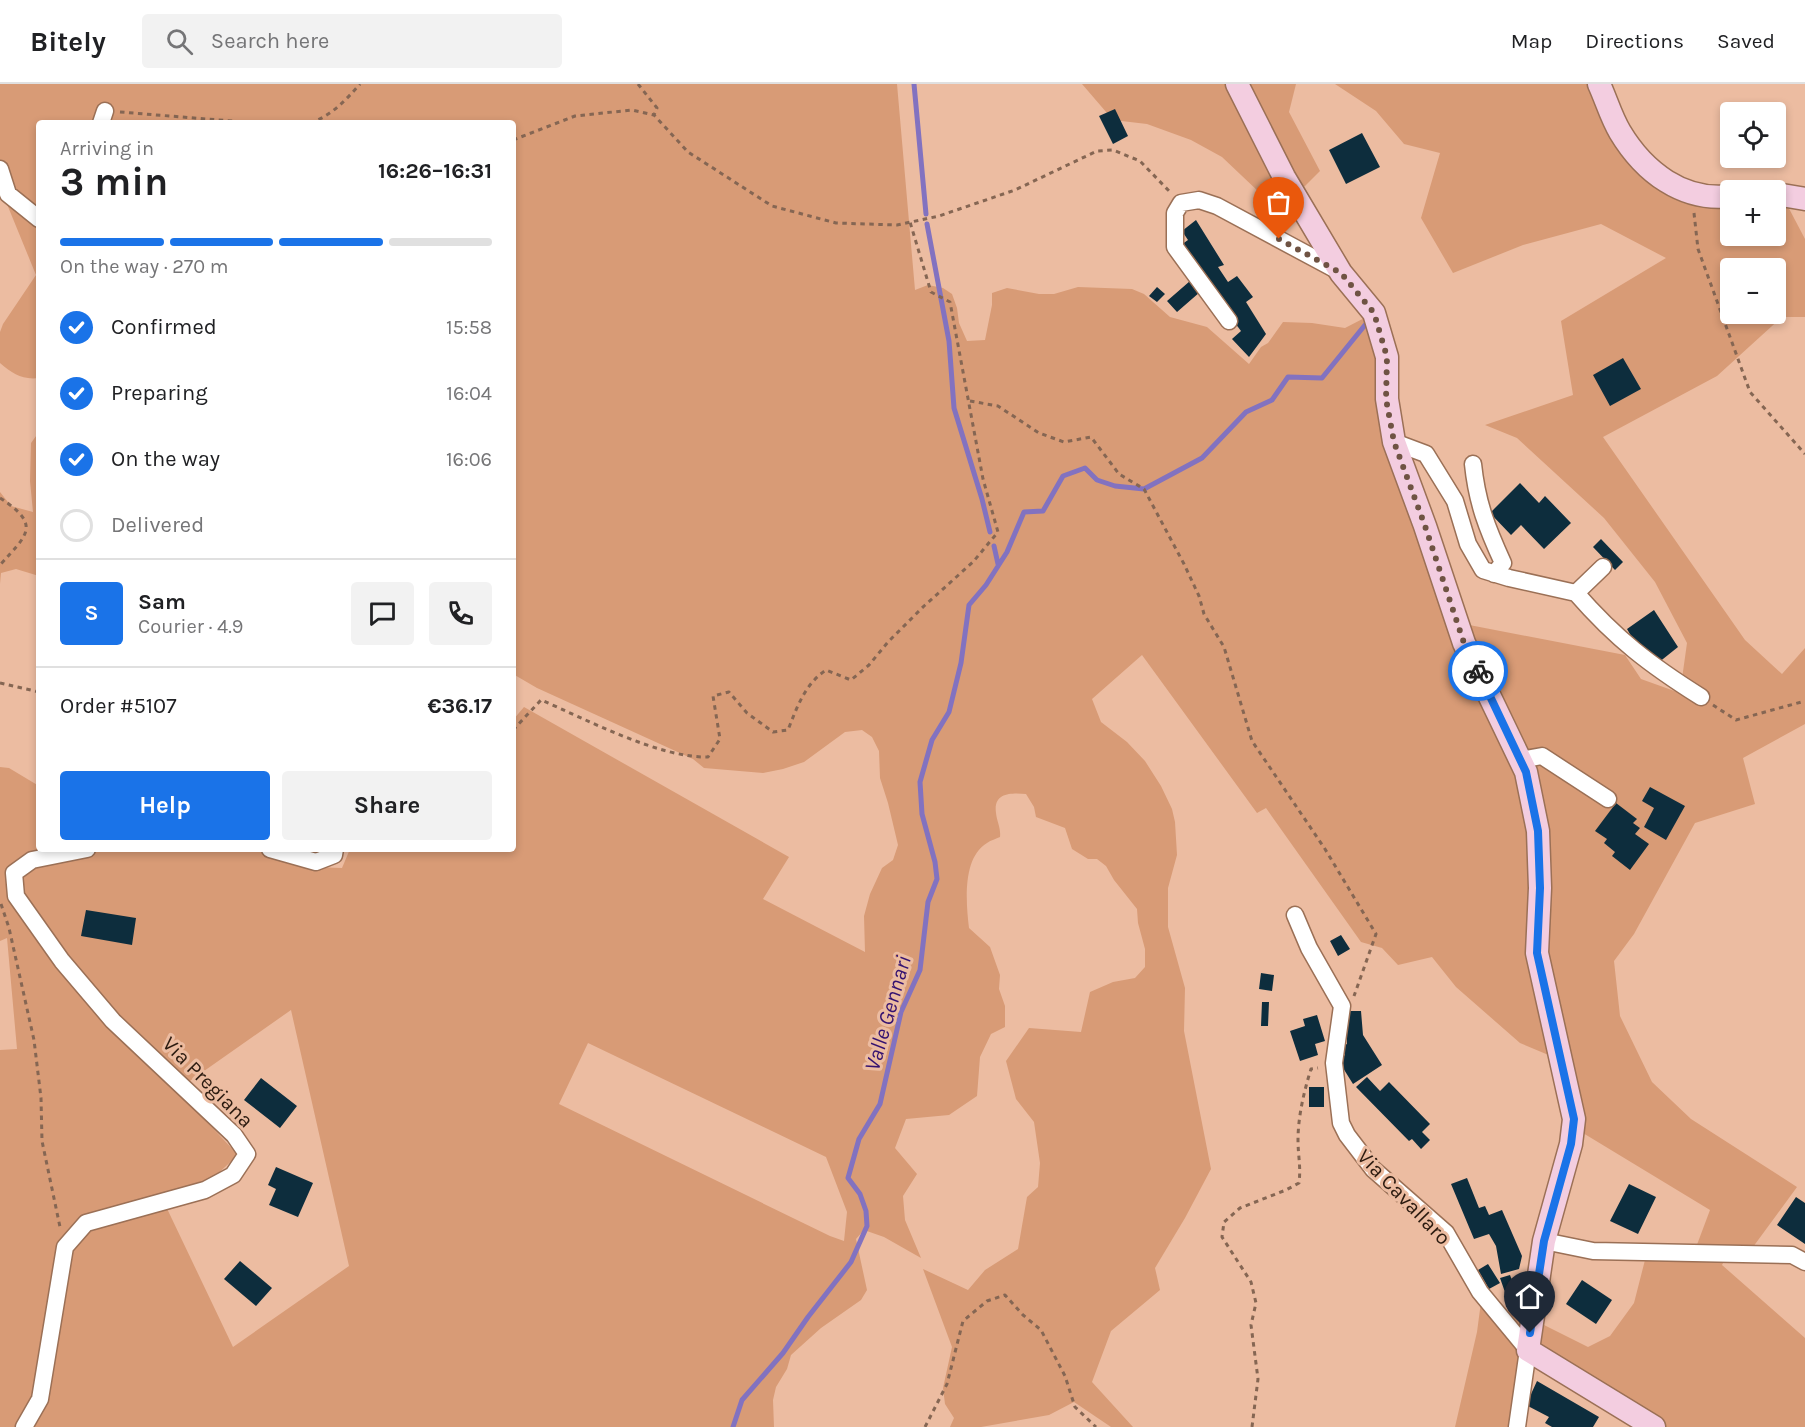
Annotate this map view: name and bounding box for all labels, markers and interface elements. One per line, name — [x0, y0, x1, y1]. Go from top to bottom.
search box — [142, 14, 562, 68]
text: Bitely — [30, 25, 106, 58]
icon: search — [163, 25, 196, 58]
text: Search here — [211, 28, 329, 54]
text: Map — [1511, 29, 1552, 53]
text: Directions — [1585, 29, 1684, 53]
text: Saved — [1717, 29, 1775, 53]
map controls — [1720, 102, 1786, 324]
button: locate — [1720, 102, 1786, 168]
text: Arriving in — [60, 137, 154, 160]
text: 16:26–16:31 — [378, 158, 492, 184]
text: 3 min — [60, 159, 168, 205]
pin — [1253, 177, 1304, 239]
button: + — [1720, 180, 1786, 246]
icon: bag — [1262, 186, 1295, 219]
text: On the way · 270 m — [60, 255, 229, 278]
button: − — [1720, 258, 1786, 324]
icon: check — [60, 311, 93, 344]
text: Confirmed — [111, 314, 217, 340]
text: 15:58 — [446, 316, 492, 339]
icon: check — [60, 377, 93, 410]
text: Preparing — [111, 380, 208, 406]
text: 16:04 — [446, 382, 492, 405]
icon: check — [60, 443, 93, 476]
text: On the way — [111, 446, 220, 472]
text: 16:06 — [446, 448, 492, 471]
text: Delivered — [111, 512, 204, 538]
button: chat — [351, 582, 414, 645]
button: phone — [429, 582, 492, 645]
text: Sam — [138, 589, 186, 615]
text: S — [84, 600, 99, 626]
text: Courier · 4.9 — [138, 615, 243, 638]
courier — [1448, 641, 1508, 701]
icon: bike — [1462, 655, 1495, 688]
text: Order #5107 — [60, 693, 177, 719]
text: €36.17 — [428, 693, 492, 719]
button: Help — [60, 771, 270, 840]
button: Share — [282, 771, 492, 840]
water label: Valle Gennari — [859, 952, 917, 1074]
street label: Via Pregiana — [158, 1032, 258, 1132]
street label: Via Cavallaro — [1352, 1144, 1456, 1250]
pin — [1504, 1271, 1555, 1333]
icon: home — [1513, 1280, 1546, 1313]

